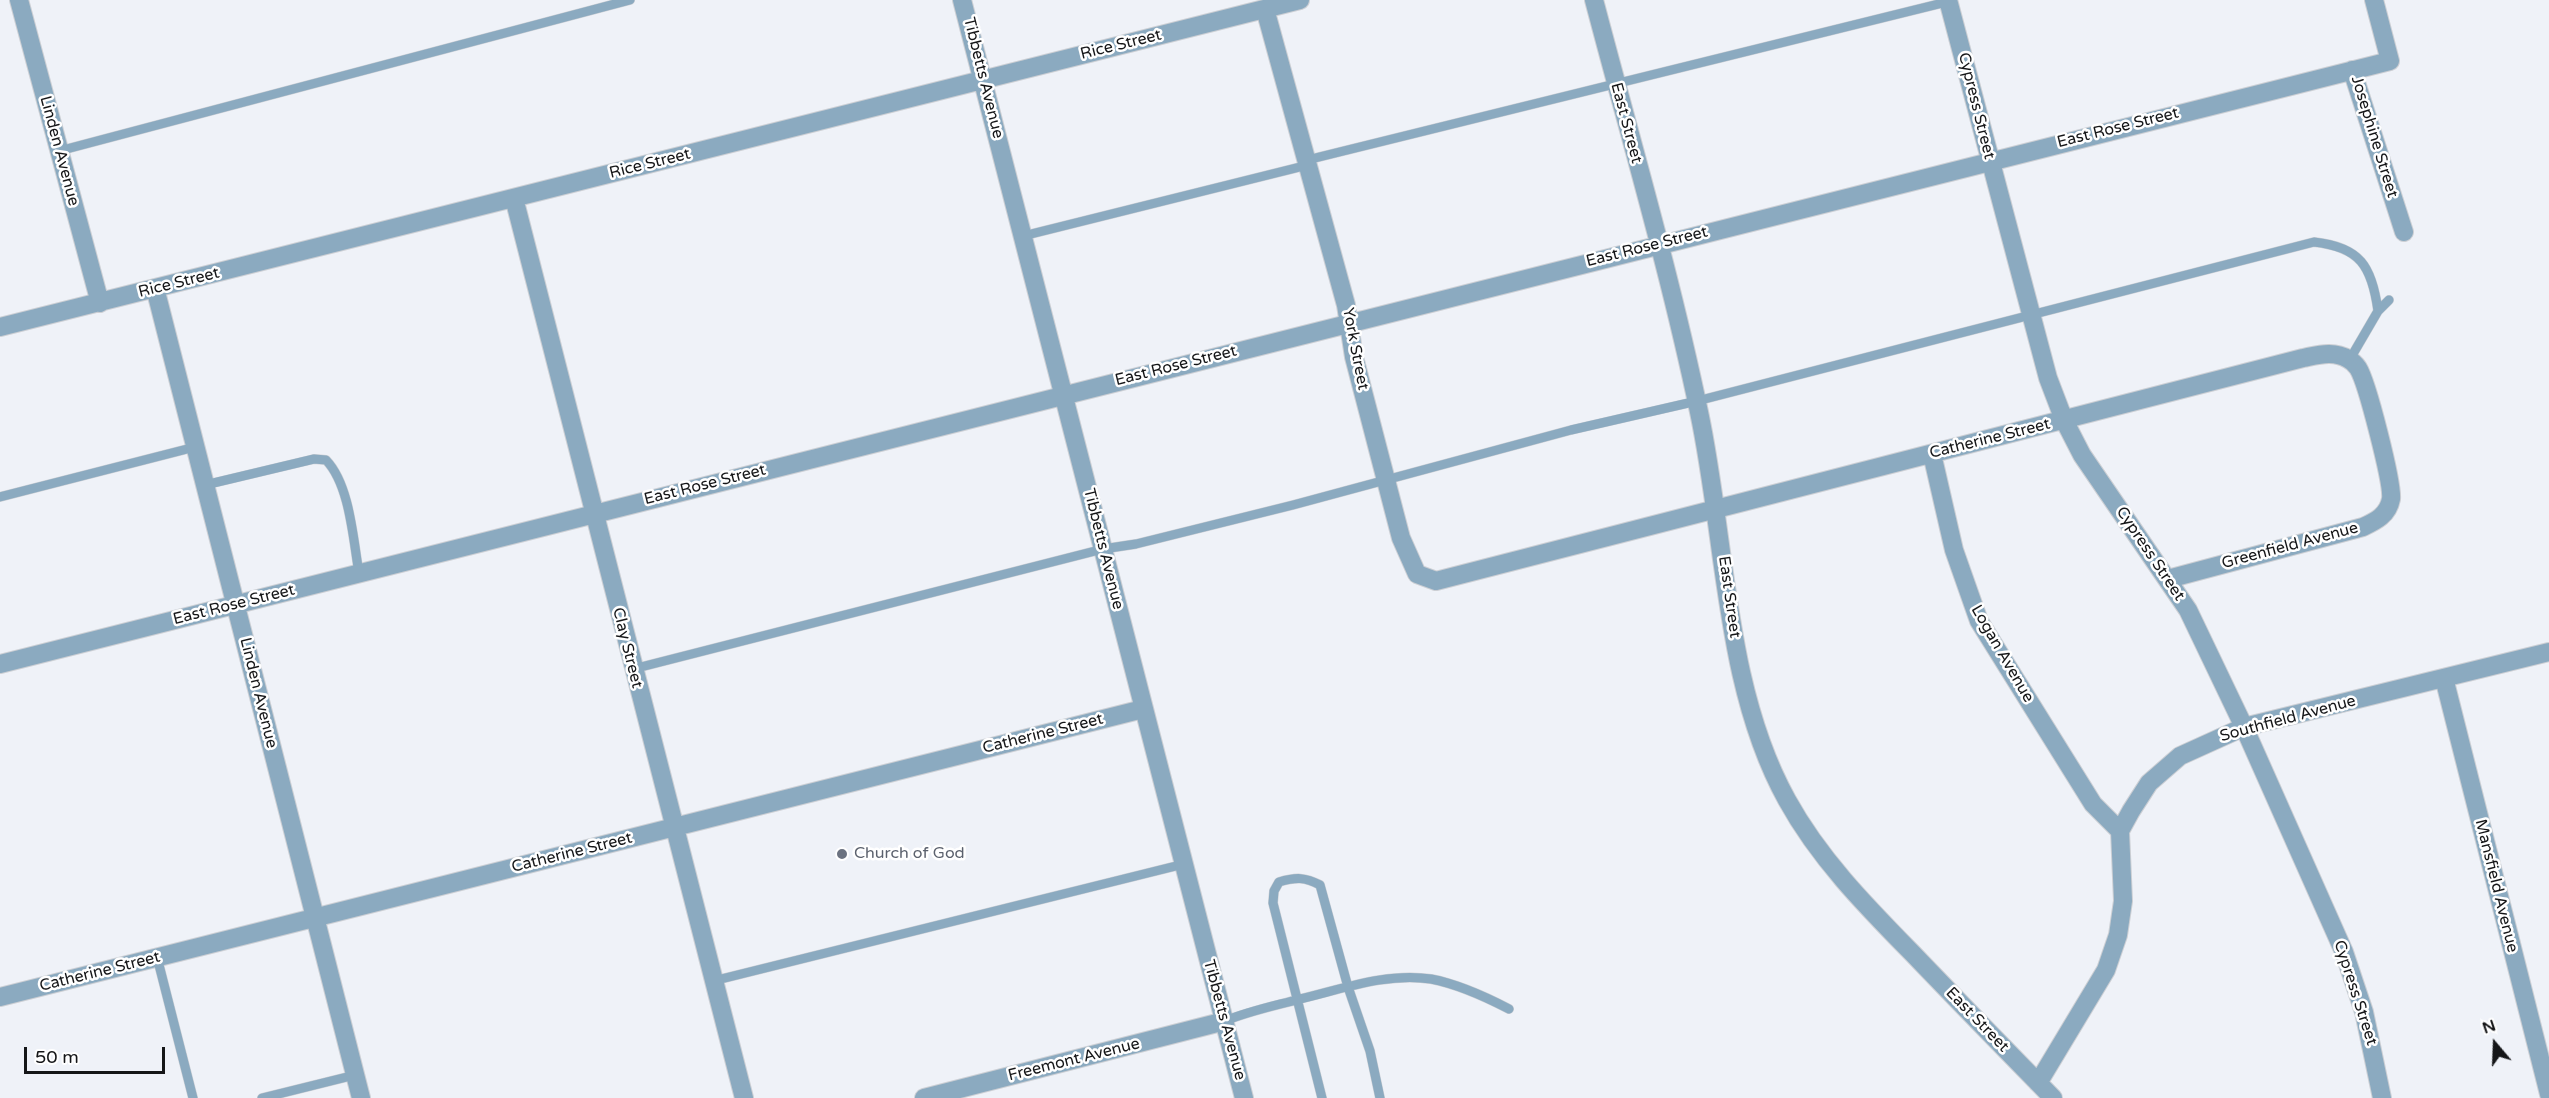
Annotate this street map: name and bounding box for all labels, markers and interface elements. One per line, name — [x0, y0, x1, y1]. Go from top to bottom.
street label: Tibbetts Avenue — [959, 15, 1007, 141]
street label: Rice Street — [1079, 26, 1163, 64]
street label: Cypress Street — [1953, 51, 1999, 161]
street label: Josephine Street — [2346, 74, 2402, 200]
street label: East Street — [1606, 81, 1646, 165]
street label: Linden Avenue — [35, 94, 83, 208]
street label: East Rose Street — [2055, 104, 2181, 152]
street label: Rice Street — [608, 145, 692, 183]
street label: East Rose Street — [1584, 223, 1710, 271]
street label: Rice Street — [137, 264, 221, 302]
street label: York Street — [1338, 306, 1372, 392]
street label: East Rose Street — [1113, 342, 1239, 390]
street label: Catherine Street — [1928, 415, 2052, 463]
street label: East Rose Street — [642, 461, 768, 509]
street label: Tibbetts Avenue — [1079, 486, 1127, 612]
street label: Cypress Street — [2112, 503, 2188, 605]
street label: Greenfield Avenue — [2220, 519, 2360, 573]
street label: East Street — [1714, 555, 1744, 639]
street label: East Rose Street — [171, 581, 297, 629]
street label: Logan Avenue — [1966, 602, 2038, 706]
street label: Clay Street — [608, 606, 646, 690]
street label: Linden Avenue — [235, 636, 281, 750]
street label: Southfield Avenue — [2218, 692, 2358, 746]
street label: Catherine Street — [981, 710, 1105, 758]
street label: Mansfield Avenue — [2470, 817, 2522, 955]
street label: Catherine Street — [510, 829, 634, 877]
place label: Church of God — [854, 844, 965, 864]
marker: Church of God — [835, 847, 849, 861]
street label: Cypress Street — [2329, 938, 2381, 1048]
street label: Catherine Street — [38, 948, 162, 996]
street label: Tibbetts Avenue — [1199, 958, 1249, 1082]
street label: East Street — [1941, 984, 2013, 1056]
north arrow — [2465, 1014, 2525, 1074]
text: N — [2480, 1015, 2498, 1039]
street label: Freemont Avenue — [1006, 1034, 1142, 1086]
scale bar — [27, 1035, 168, 1073]
text: 50 m — [35, 1046, 79, 1068]

